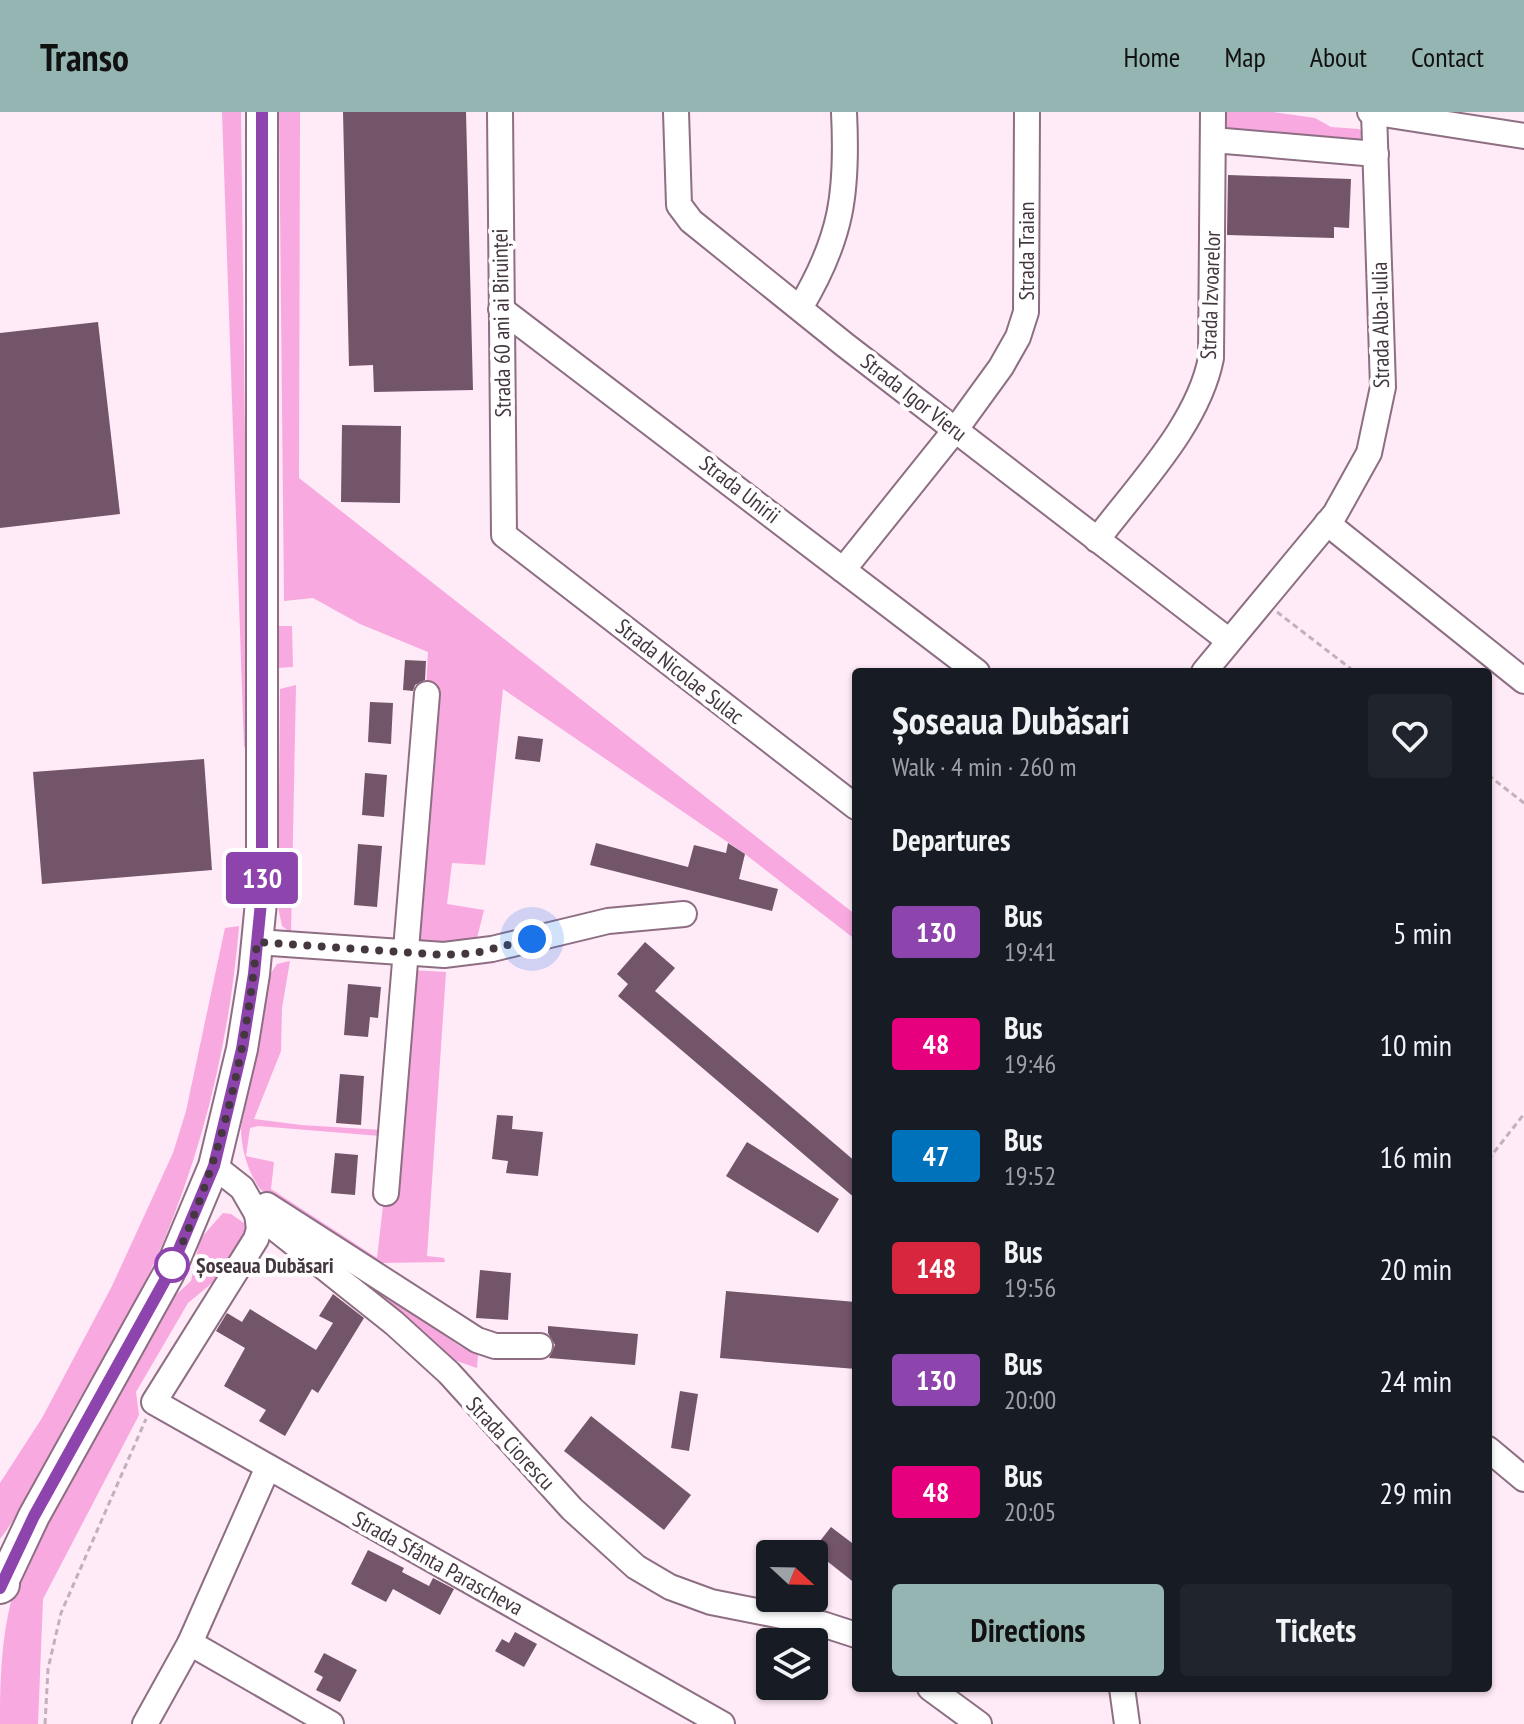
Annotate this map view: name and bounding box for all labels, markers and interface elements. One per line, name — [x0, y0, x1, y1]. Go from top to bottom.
text: Transo — [40, 32, 129, 81]
text: Home — [1124, 38, 1180, 75]
text: Map — [1224, 38, 1266, 75]
text: About — [1310, 38, 1367, 75]
text: Contact — [1411, 38, 1484, 75]
street label: Strada Traian — [1012, 202, 1040, 300]
street label: Strada 60 ani ai Biruinței — [485, 228, 517, 418]
street label: Strada Izvoarelor — [1194, 230, 1226, 360]
street label: Strada Alba-Iulia — [1365, 262, 1395, 388]
street label: Strada Igor Vieru — [855, 347, 973, 447]
street label: Strada Unirii — [694, 449, 786, 529]
street label: Strada Nicolae Sulac — [610, 612, 750, 730]
button: heart — [1368, 694, 1452, 778]
text: Șoseaua Dubăsari — [892, 695, 1130, 744]
text: Walk · 4 min · 260 m — [892, 750, 1076, 783]
text: Departures — [892, 820, 1010, 859]
line badge: 130 — [216, 852, 308, 904]
text: 130 — [242, 859, 282, 896]
text: Bus — [1004, 896, 1043, 935]
text: 130 — [916, 913, 956, 950]
text: 5 min — [1393, 913, 1452, 952]
your location — [512, 919, 552, 959]
text: 19:41 — [1004, 935, 1056, 968]
text: Bus — [1004, 1008, 1043, 1047]
text: 48 — [923, 1025, 949, 1062]
text: 10 min — [1379, 1025, 1452, 1064]
text: 19:46 — [1004, 1047, 1056, 1080]
text: Bus — [1004, 1120, 1043, 1159]
text: 47 — [923, 1137, 949, 1174]
text: 16 min — [1379, 1137, 1452, 1176]
text: 19:52 — [1004, 1159, 1056, 1192]
text: Bus — [1004, 1232, 1043, 1271]
marker: Șoseaua Dubăsari — [155, 1248, 189, 1282]
text: 148 — [916, 1249, 956, 1286]
text: 20 min — [1379, 1249, 1452, 1288]
place label: Șoseaua Dubăsari — [196, 1251, 334, 1279]
text: 19:56 — [1004, 1271, 1056, 1304]
text: Bus — [1004, 1344, 1043, 1383]
text: 130 — [916, 1361, 956, 1398]
text: 24 min — [1379, 1361, 1452, 1400]
text: 20:00 — [1004, 1383, 1056, 1416]
street label: Strada Ciorescu — [461, 1390, 561, 1496]
text: Bus — [1004, 1456, 1043, 1495]
text: 48 — [923, 1473, 949, 1510]
text: 29 min — [1379, 1473, 1452, 1512]
text: 20:05 — [1004, 1495, 1056, 1528]
street label: Strada Sfânta Parascheva — [348, 1505, 528, 1621]
north arrow — [756, 1540, 828, 1612]
map controls — [756, 1540, 828, 1700]
button: Directions — [892, 1584, 1164, 1676]
button: Tickets — [1180, 1584, 1452, 1676]
button: layers — [756, 1628, 828, 1700]

